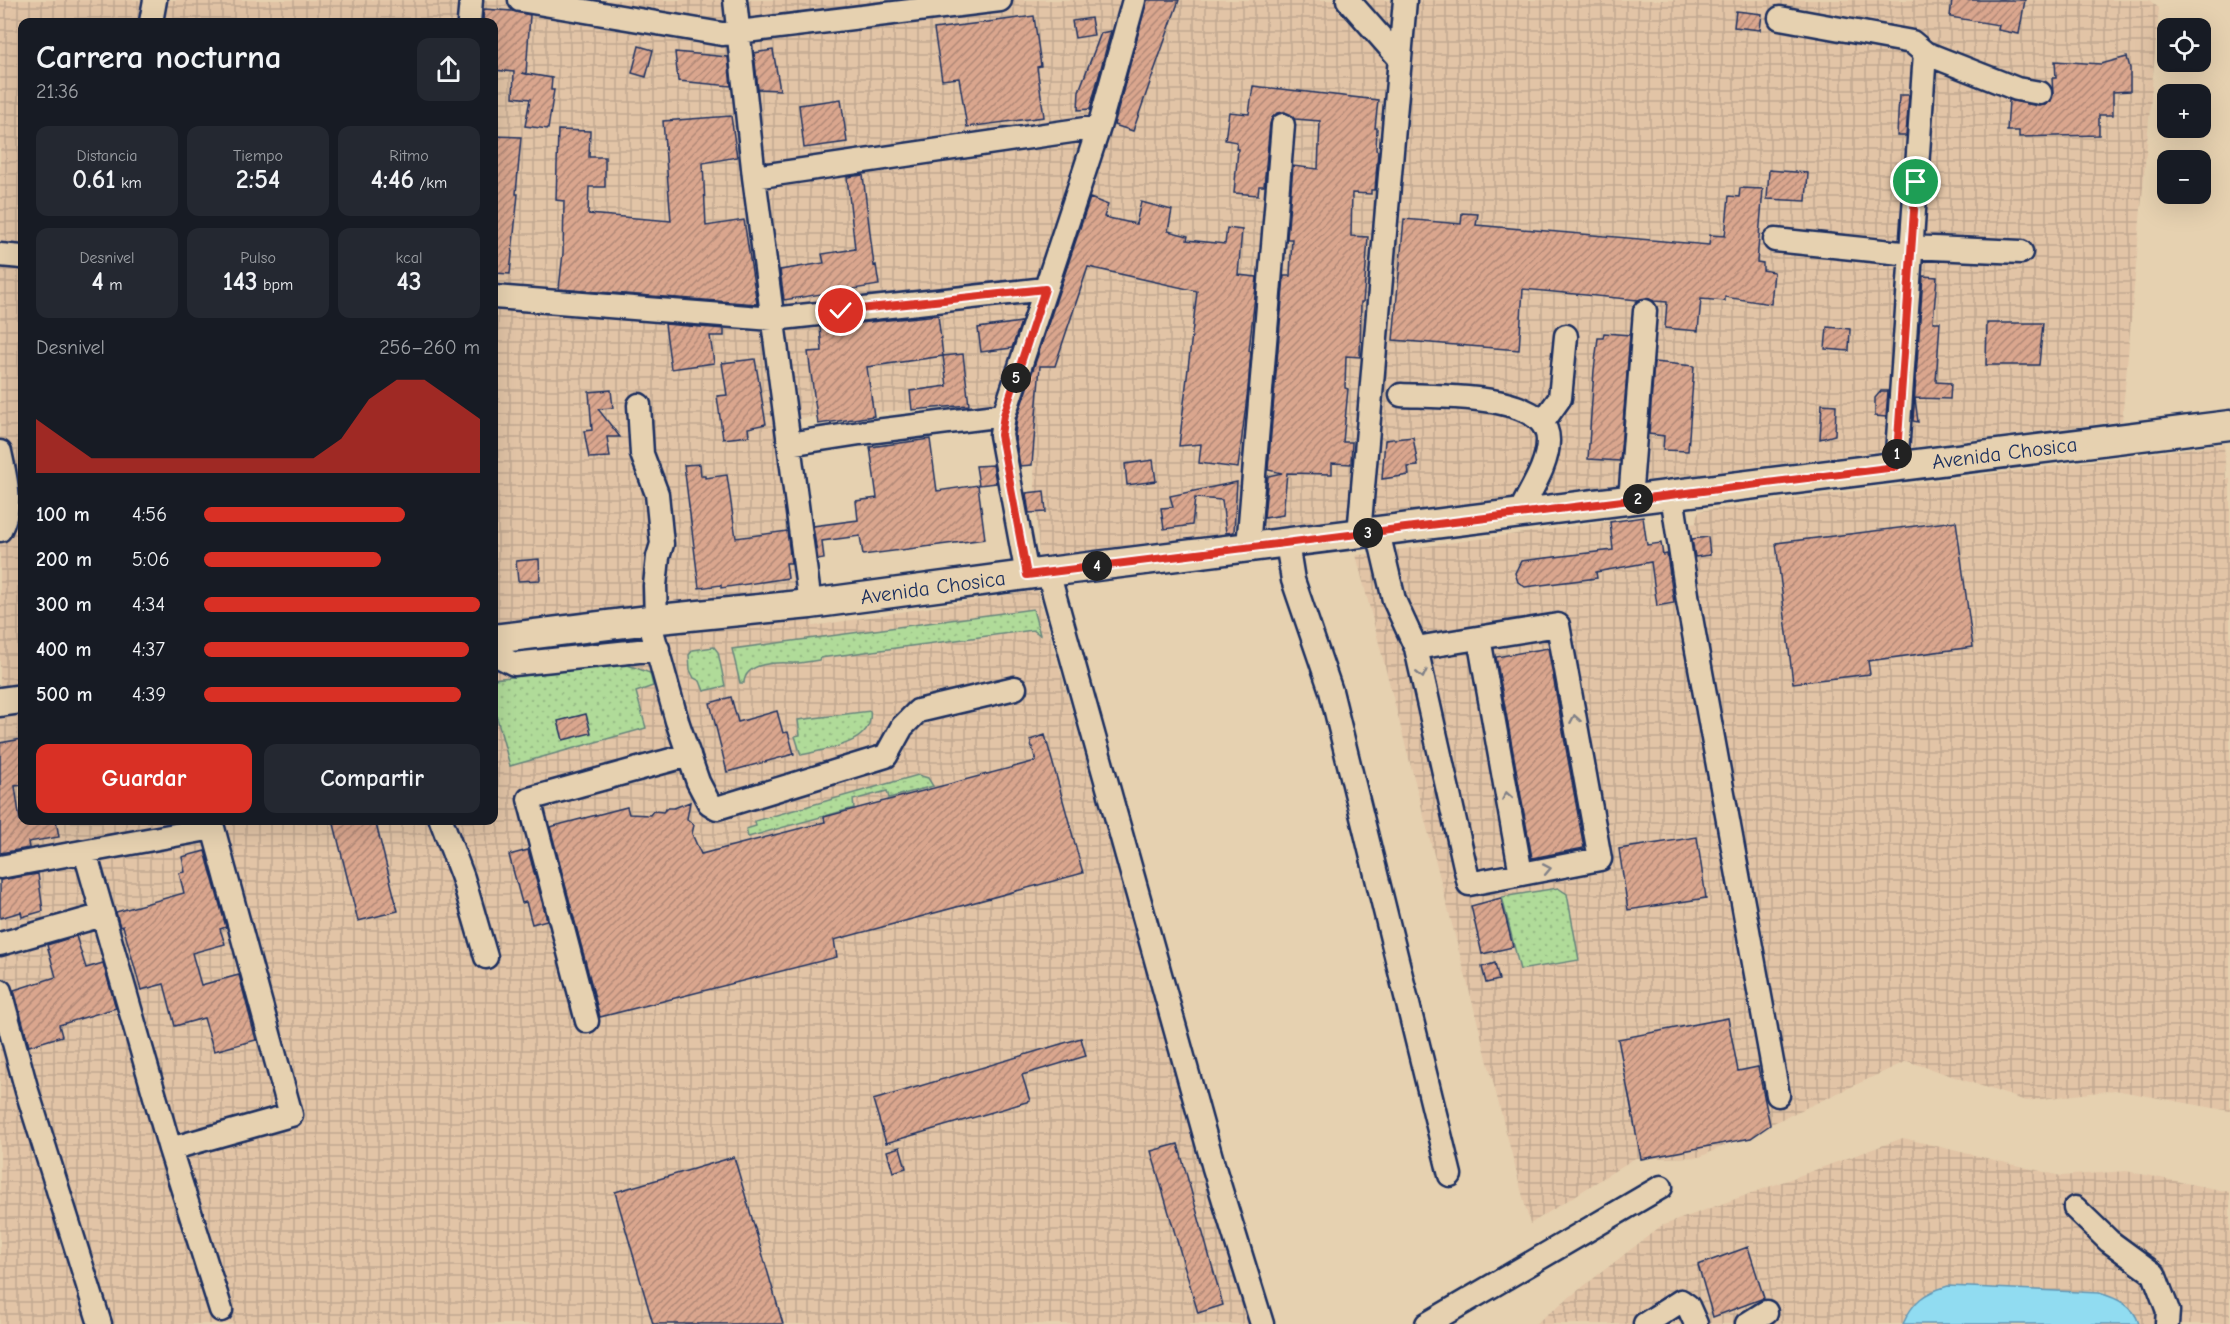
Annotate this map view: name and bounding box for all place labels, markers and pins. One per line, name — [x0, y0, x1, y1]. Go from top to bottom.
pin — [1890, 156, 1941, 207]
pin — [815, 285, 866, 336]
pin: 5 — [1001, 363, 1031, 393]
pin: 1 — [1882, 439, 1912, 469]
pin: 2 — [1623, 484, 1653, 514]
pin: 3 — [1353, 518, 1383, 548]
pin: 4 — [1082, 551, 1112, 581]

